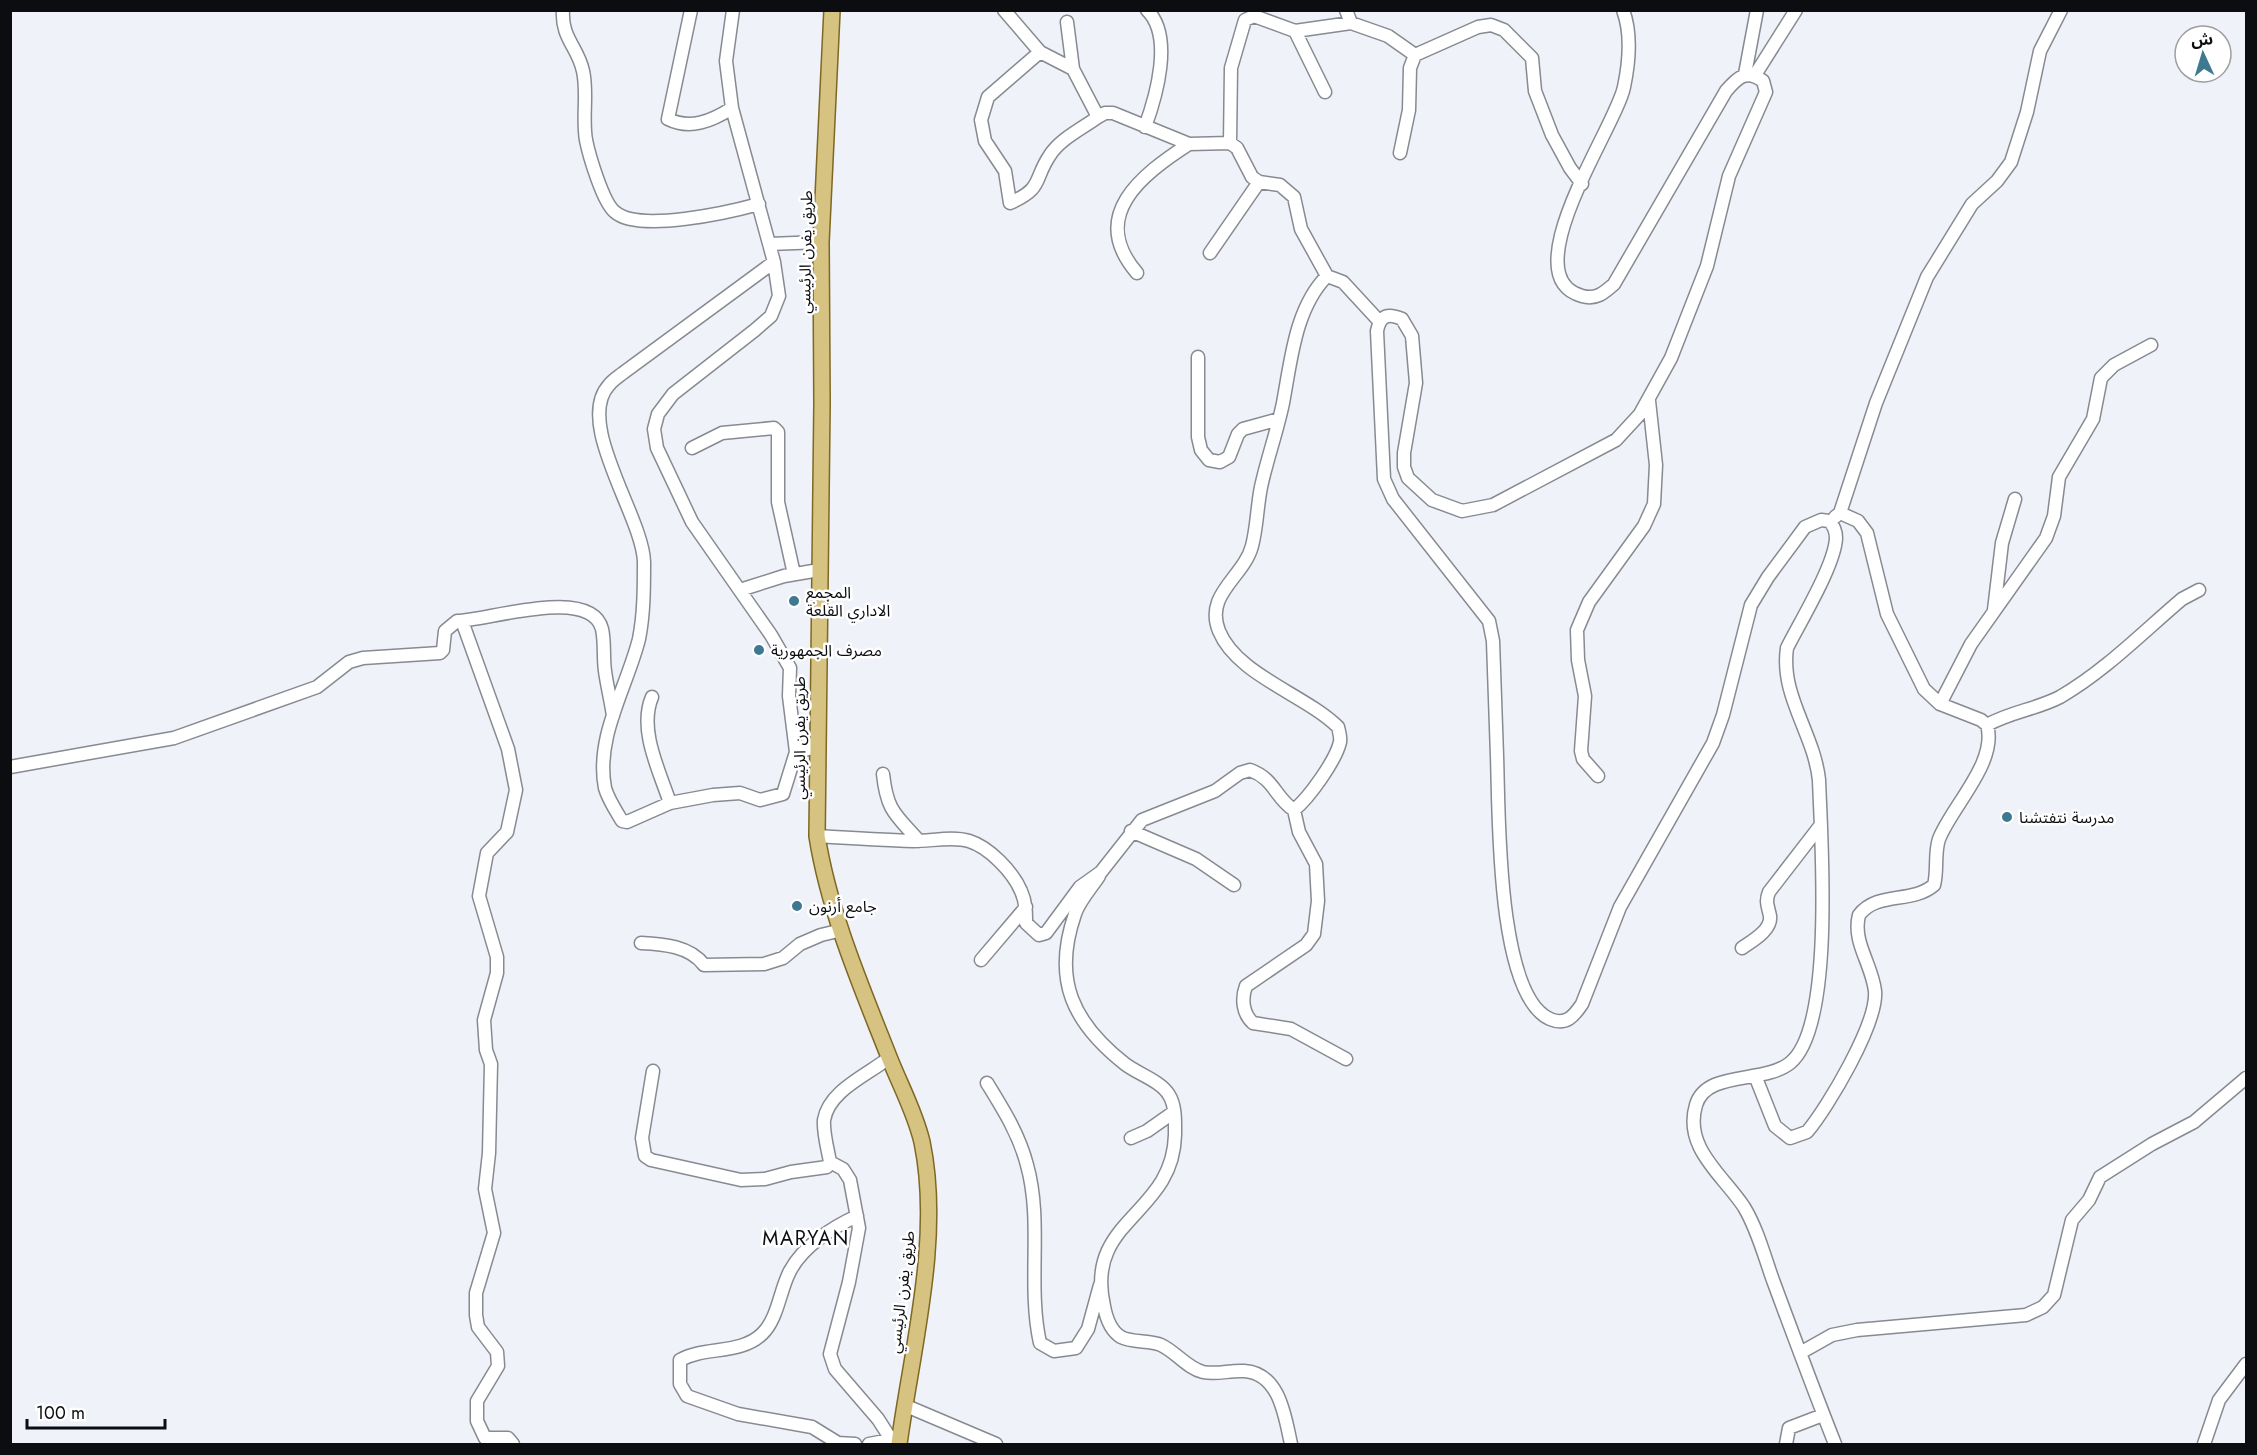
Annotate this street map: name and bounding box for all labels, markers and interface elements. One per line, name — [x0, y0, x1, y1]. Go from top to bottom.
north arrow — [2173, 24, 2233, 84]
text: ش — [2190, 27, 2214, 52]
street label: طريق يفرن الرئيسي — [793, 190, 819, 314]
place label: المجمع الاداري القلعة — [806, 581, 890, 623]
marker: المجمع الاداري القلعة — [787, 594, 801, 608]
place label: مصرف الجمهورية — [771, 639, 882, 662]
marker: مصرف الجمهورية — [752, 643, 766, 657]
street label: طريق يفرن الرئيسي — [788, 676, 812, 800]
place label: مدرسة نتفتشنا — [2019, 806, 2114, 829]
marker: مدرسة نتفتشنا — [2000, 810, 2014, 824]
place label: جامع أرنون — [809, 895, 877, 919]
marker: جامع أرنون — [790, 899, 804, 913]
district label: MARYAN — [762, 1224, 850, 1253]
street label: طريق يفرن الرئيسي — [883, 1229, 921, 1355]
scale bar — [27, 1392, 165, 1430]
text: 100 m — [36, 1400, 85, 1426]

